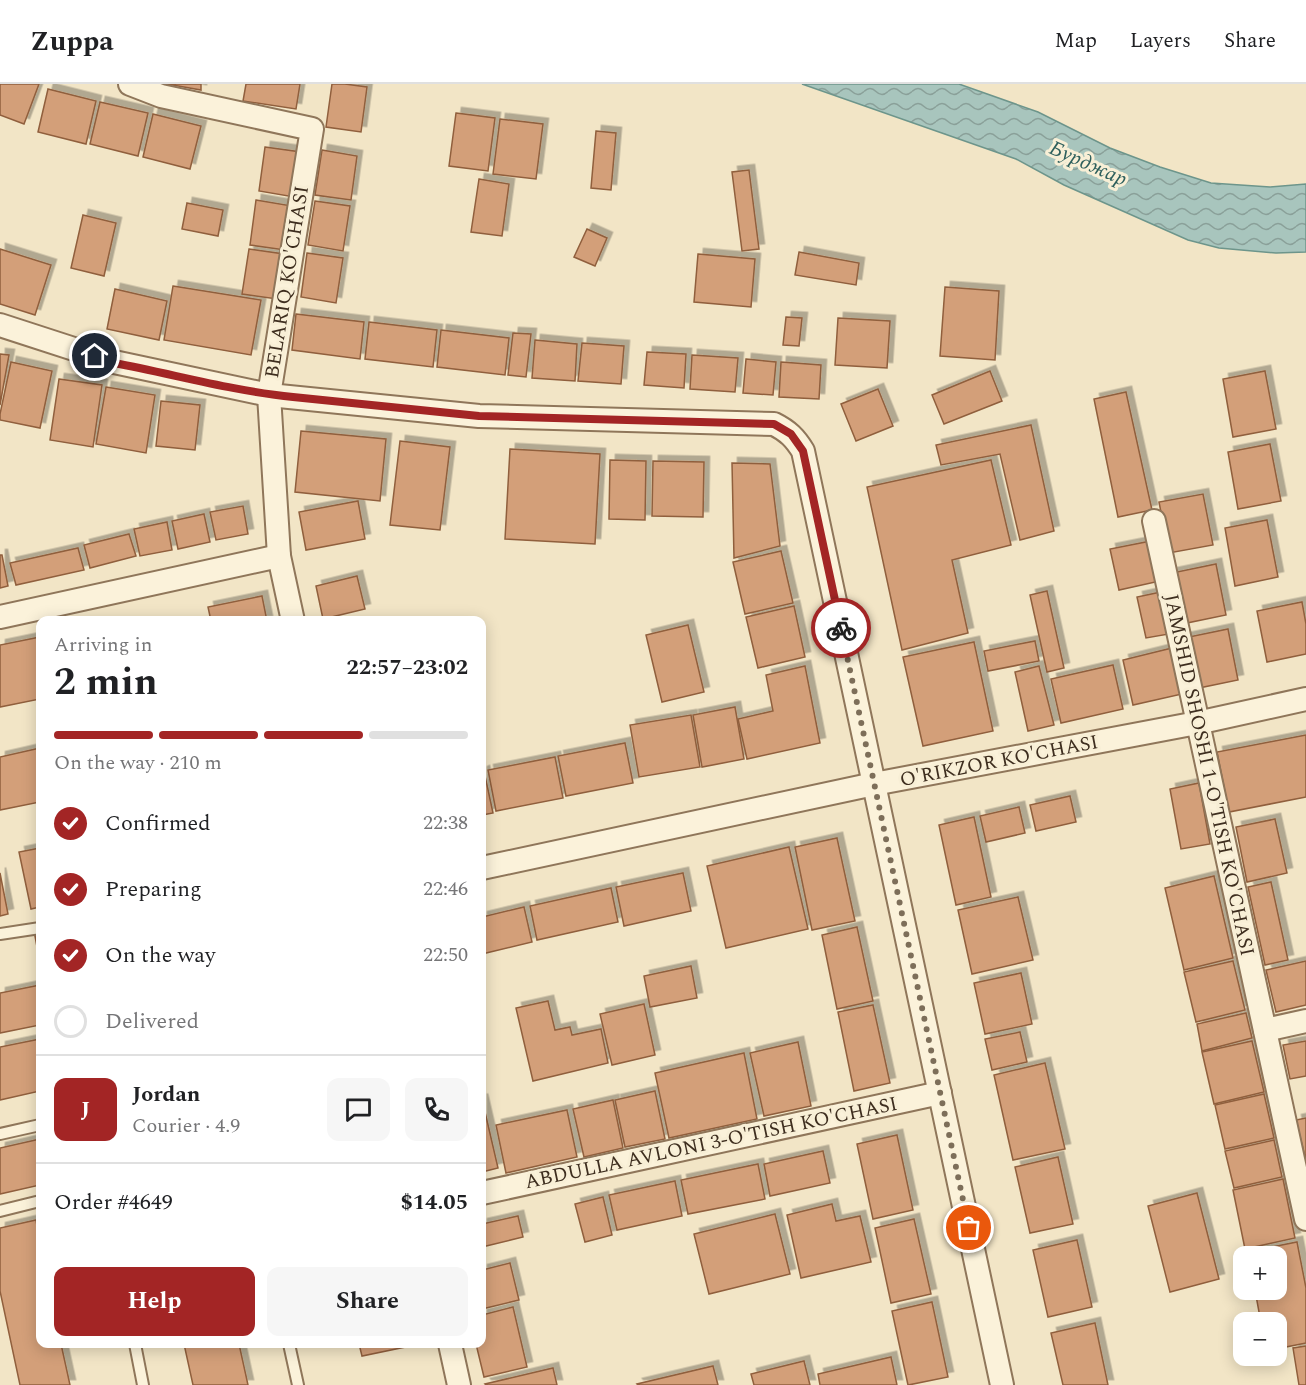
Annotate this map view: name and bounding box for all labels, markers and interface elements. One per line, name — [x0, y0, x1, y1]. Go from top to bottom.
text: Zuppa — [30, 20, 114, 63]
text: Map — [1055, 25, 1097, 57]
text: Layers — [1130, 25, 1191, 57]
text: Share — [1224, 25, 1276, 57]
water label: Бурджар — [1044, 133, 1132, 195]
street label: BELARIQ KO'CHASI — [257, 184, 317, 380]
pin — [69, 330, 120, 381]
icon: home — [78, 339, 111, 372]
street label: JAMSHID SHOSHI 1-O'TISH KO'CHASI — [1156, 591, 1262, 959]
courier — [811, 598, 871, 658]
icon: bike — [825, 612, 858, 645]
text: Arriving in — [54, 630, 152, 660]
text: 22:57–23:02 — [346, 651, 468, 684]
text: 2 min — [54, 653, 158, 712]
street label: O'RIKZOR KO'CHASI — [897, 727, 1101, 795]
text: On the way · 210 m — [54, 748, 222, 778]
icon: check — [54, 807, 87, 840]
text: Confirmed — [105, 807, 211, 840]
text: 22:38 — [423, 808, 468, 838]
icon: check — [54, 873, 87, 906]
text: Preparing — [105, 873, 202, 906]
text: 22:46 — [423, 874, 468, 904]
icon: check — [54, 939, 87, 972]
text: On the way — [105, 939, 216, 972]
text: 22:50 — [423, 940, 468, 970]
text: Delivered — [105, 1005, 199, 1038]
text: Jordan — [132, 1078, 200, 1111]
button: chat — [327, 1078, 390, 1141]
button: phone — [405, 1078, 468, 1141]
street label: ABDULLA AVLONI 3-O'TISH KO'CHASI — [522, 1089, 900, 1197]
text: J — [81, 1093, 90, 1126]
text: Courier · 4.9 — [132, 1111, 240, 1141]
text: Order #4649 — [54, 1186, 173, 1219]
text: $14.05 — [400, 1186, 468, 1219]
pin — [943, 1202, 994, 1253]
icon: bag — [952, 1211, 985, 1244]
map controls — [1233, 1246, 1287, 1366]
button: + — [1233, 1246, 1287, 1300]
button: Help — [54, 1267, 255, 1336]
button: Share — [267, 1267, 468, 1336]
button: − — [1233, 1312, 1287, 1366]

